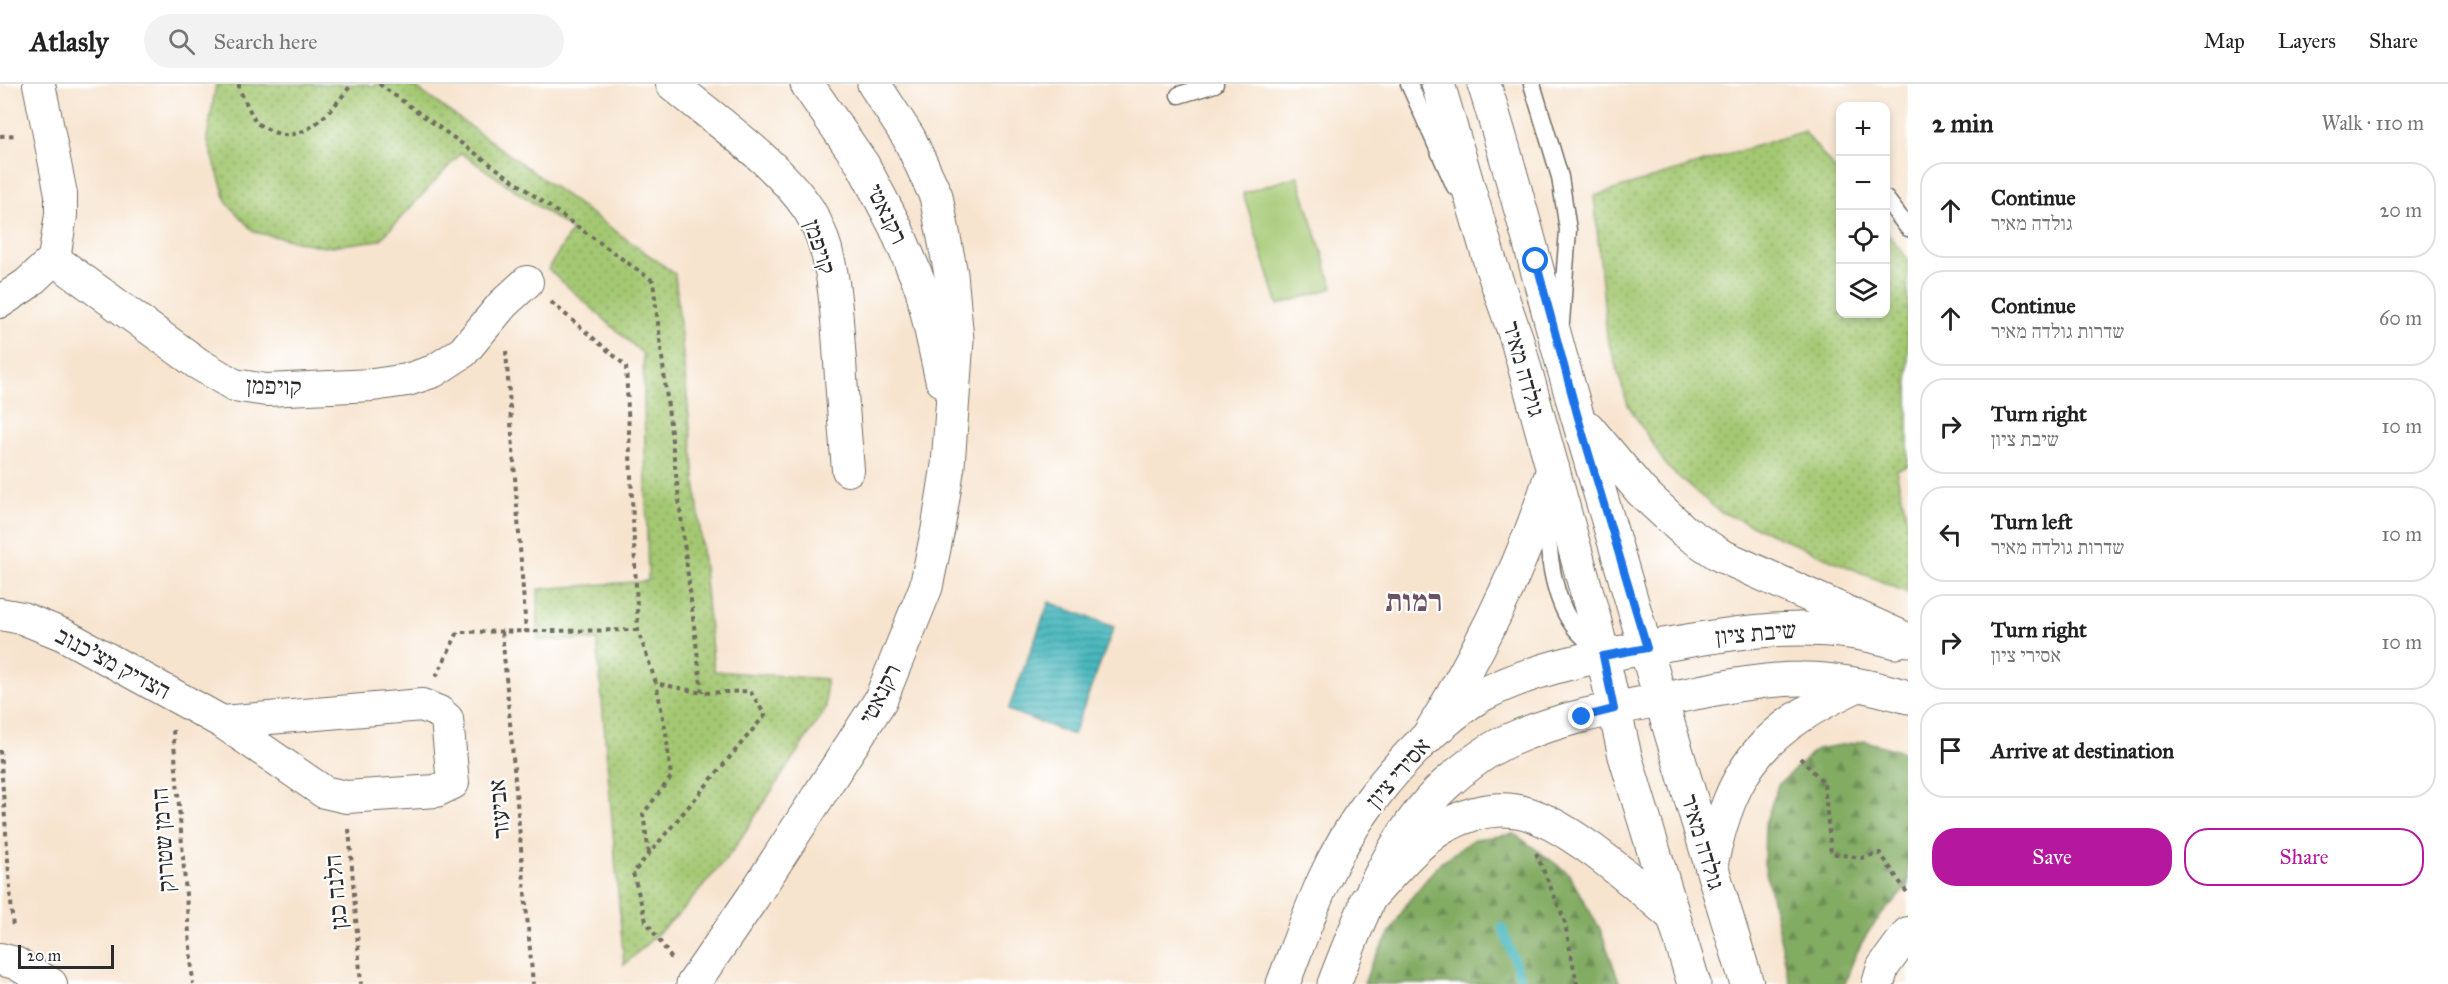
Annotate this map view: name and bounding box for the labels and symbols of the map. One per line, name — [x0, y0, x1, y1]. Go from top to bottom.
street label: רקנאטי — [860, 179, 914, 249]
street label: קויפמן — [797, 216, 843, 278]
route start — [1522, 247, 1548, 273]
street label: גולדה מאיר — [1496, 318, 1552, 420]
street label: קויפמן — [246, 370, 302, 402]
district label: רמות — [1385, 583, 1443, 619]
street label: שיבת ציון — [1714, 615, 1798, 651]
street label: הצדיק מצ'כנוב — [50, 620, 176, 706]
street label: רקנאטי — [852, 659, 908, 729]
route end — [1568, 703, 1594, 729]
street label: אסירי ציון — [1359, 731, 1437, 815]
street label: אביעזר — [481, 778, 517, 840]
street label: הרמן שטרוק — [144, 787, 182, 893]
street label: גולדה מאיר — [1674, 791, 1732, 893]
street label: הלנה כגן — [318, 853, 354, 931]
scale bar — [18, 942, 114, 970]

